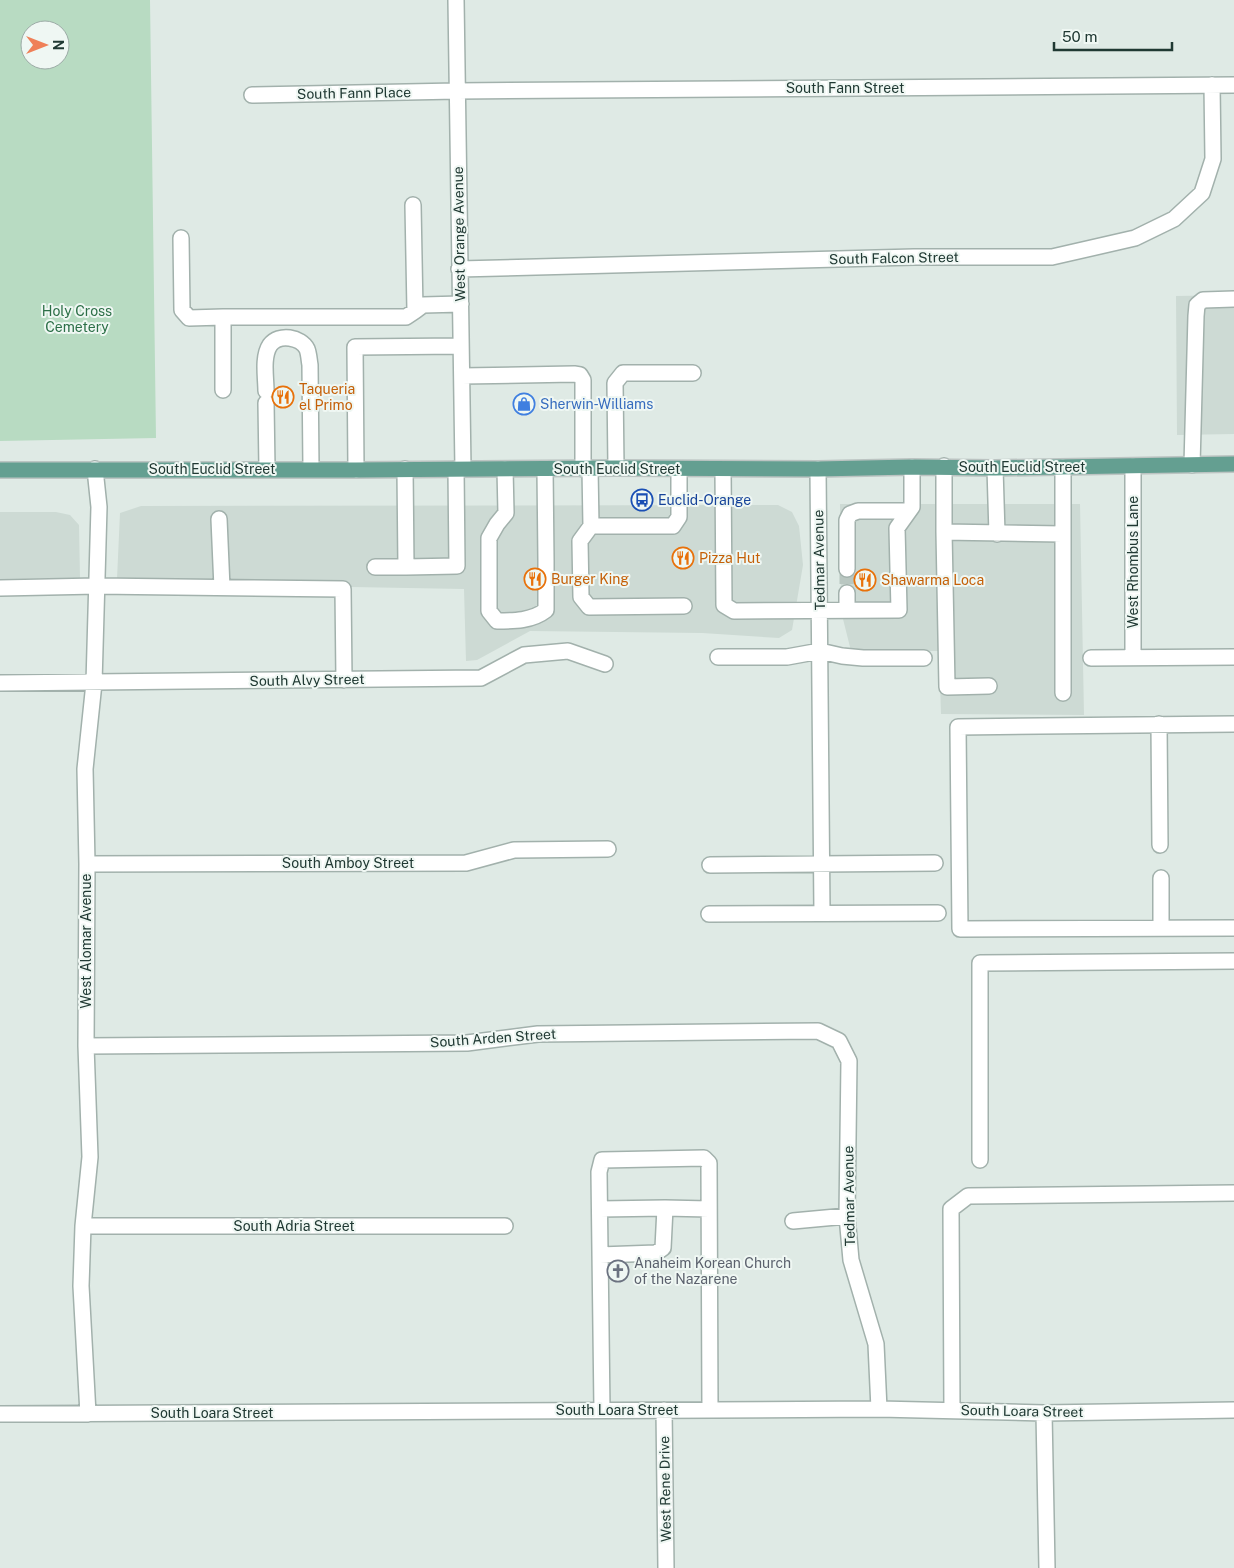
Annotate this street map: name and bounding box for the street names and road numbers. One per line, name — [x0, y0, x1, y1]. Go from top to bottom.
street label: South Fann Street — [786, 80, 904, 96]
street label: South Fann Place — [297, 84, 411, 102]
street label: West Orange Avenue — [450, 166, 468, 302]
street label: South Falcon Street — [829, 249, 959, 267]
street label: South Euclid Street — [959, 459, 1085, 475]
street label: South Euclid Street — [149, 461, 275, 477]
street label: South Euclid Street — [554, 461, 680, 477]
street label: West Rhombus Lane — [1125, 496, 1141, 628]
street label: Tedmar Avenue — [810, 510, 828, 610]
street label: South Alvy Street — [249, 671, 365, 689]
street label: South Amboy Street — [282, 855, 414, 871]
street label: West Alomar Avenue — [78, 873, 94, 1008]
street label: South Arden Street — [429, 1026, 557, 1050]
street label: Tedmar Avenue — [840, 1146, 858, 1246]
street label: South Adria Street — [233, 1218, 355, 1234]
street label: South Loara Street — [556, 1402, 678, 1418]
street label: South Loara Street — [960, 1402, 1084, 1420]
street label: South Loara Street — [151, 1405, 273, 1421]
street label: West Rene Drive — [656, 1436, 674, 1542]

